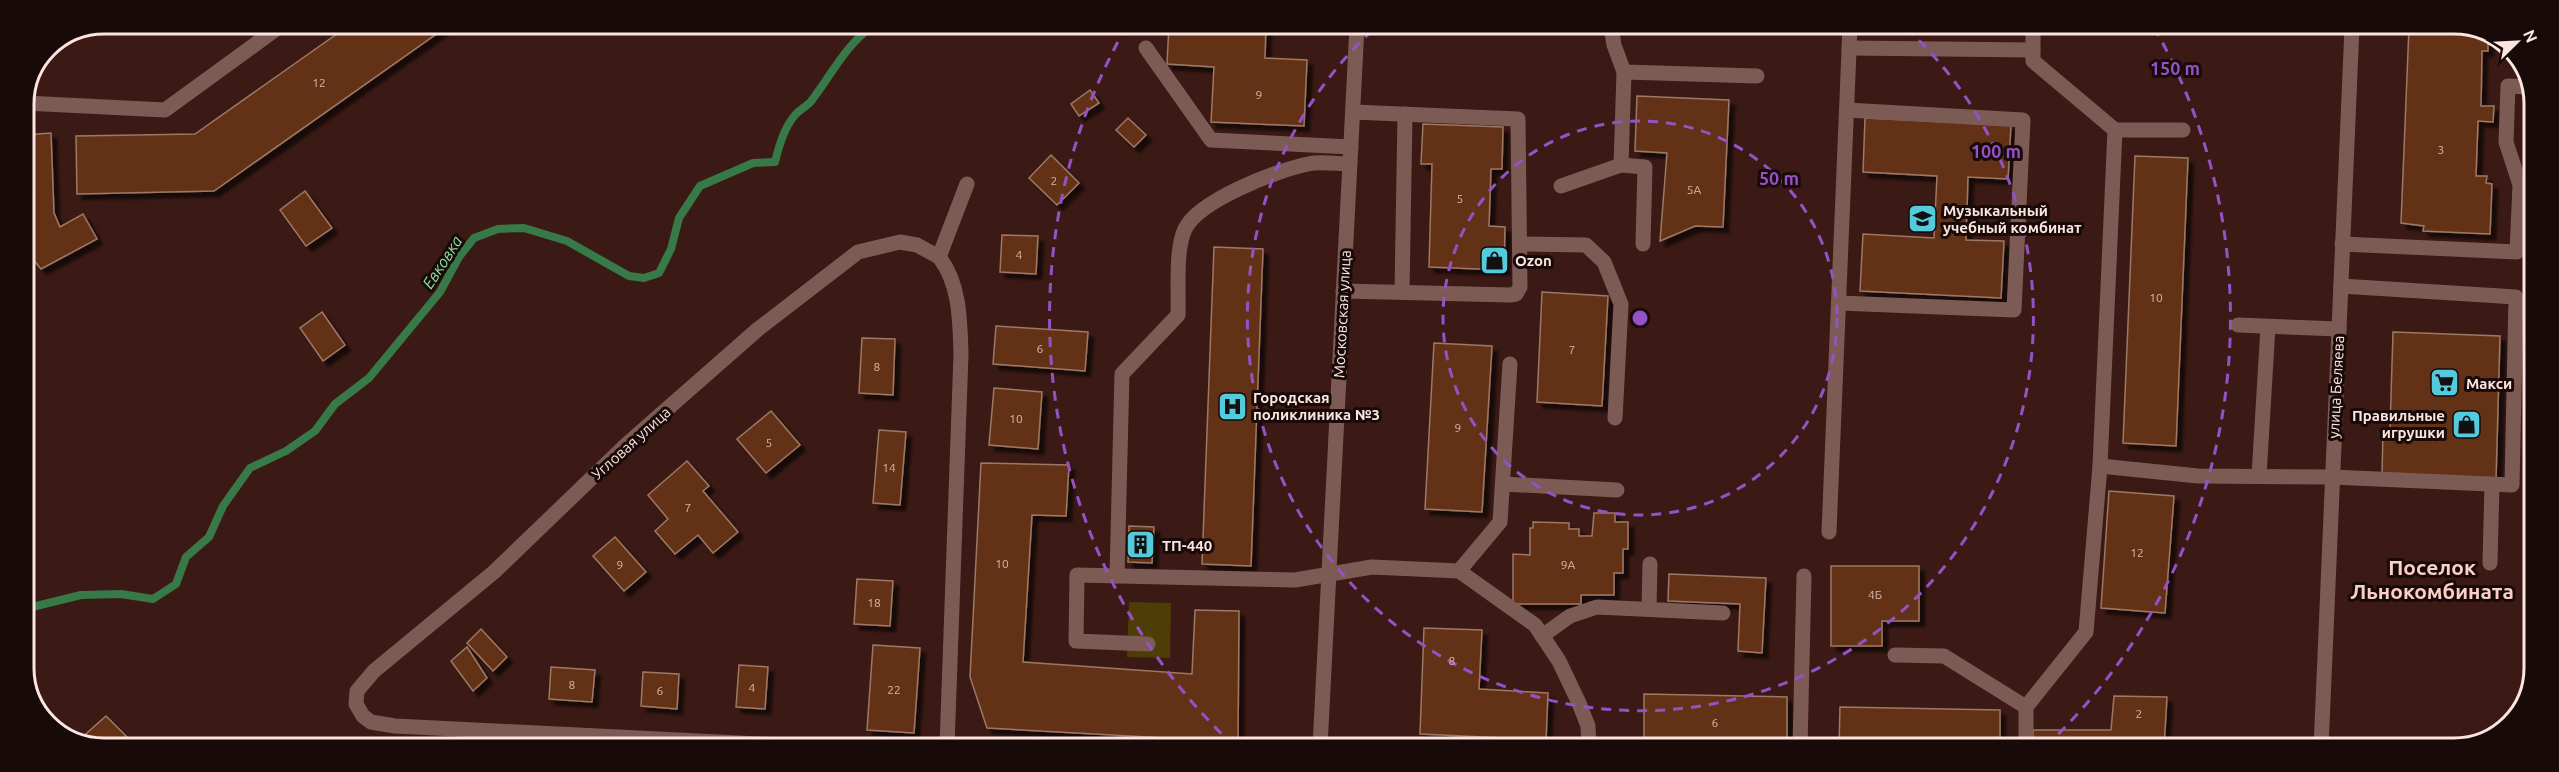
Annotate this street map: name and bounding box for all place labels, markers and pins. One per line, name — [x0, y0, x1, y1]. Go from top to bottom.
place label: Музыкальный учебный комбинат — [1943, 202, 2082, 236]
school or university icon: Музыкальный учебный комбинат — [1906, 203, 1938, 235]
shop icon: Ozon — [1478, 244, 1510, 276]
place label: Ozon — [1515, 252, 1552, 269]
centre of rings — [1630, 308, 1650, 328]
supermarket icon: Макси — [2429, 367, 2461, 399]
place label: Макси — [2466, 375, 2512, 392]
place label: Городская поликлиника №3 — [1253, 389, 1380, 423]
hospital icon: Городская поликлиника №3 — [1216, 390, 1248, 422]
place label: Правильные игрушки — [2352, 407, 2445, 441]
shop icon: Правильные игрушки — [2450, 408, 2482, 440]
building icon: ТП-440 — [1125, 529, 1157, 561]
place label: ТП-440 — [1162, 537, 1212, 554]

